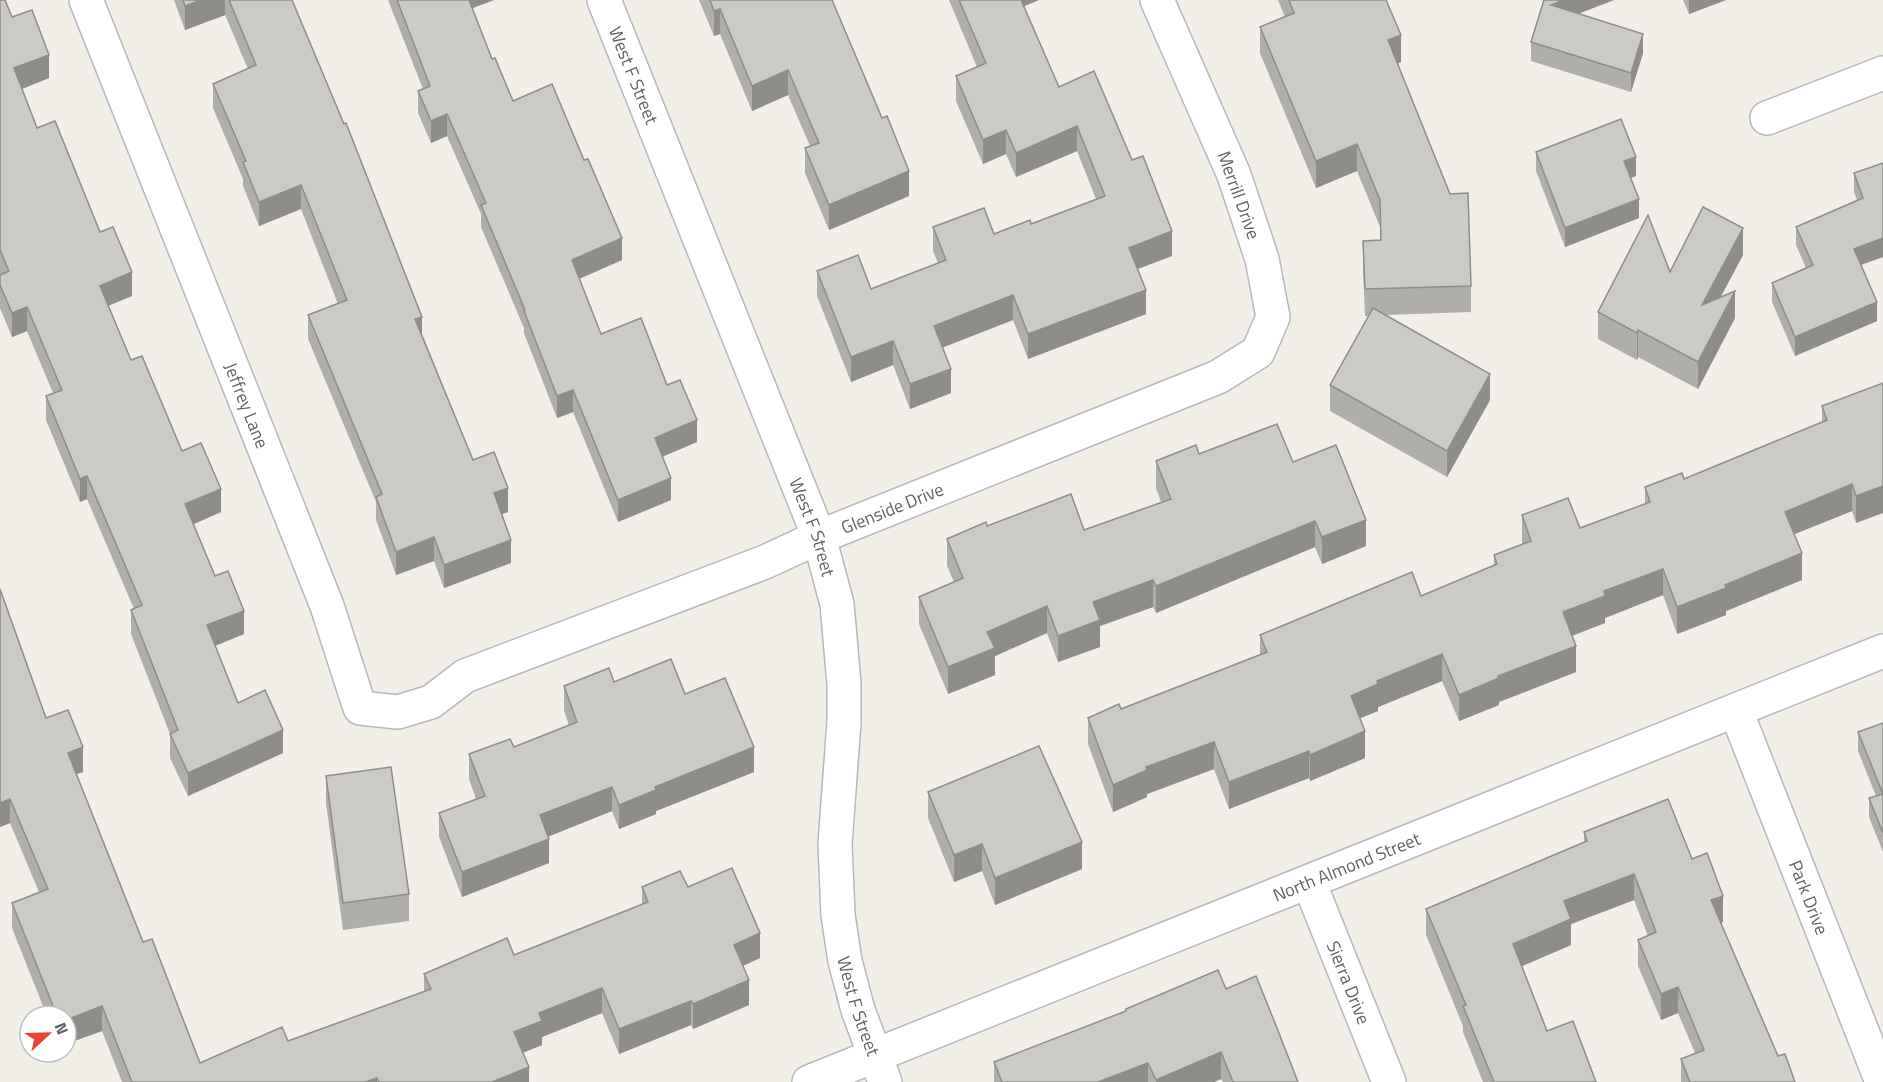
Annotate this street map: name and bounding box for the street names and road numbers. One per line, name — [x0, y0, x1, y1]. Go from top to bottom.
street label: West F Street — [602, 22, 666, 129]
street label: Merrill Drive — [1211, 147, 1267, 243]
street label: Jeffrey Lane — [218, 358, 276, 452]
street label: West F Street — [783, 473, 843, 580]
street label: Glenside Drive — [837, 475, 947, 540]
street label: North Almond Street — [1269, 824, 1425, 908]
street label: Park Drive — [1782, 856, 1836, 938]
street label: Sierra Drive — [1320, 937, 1378, 1028]
street label: West F Street — [831, 953, 888, 1060]

